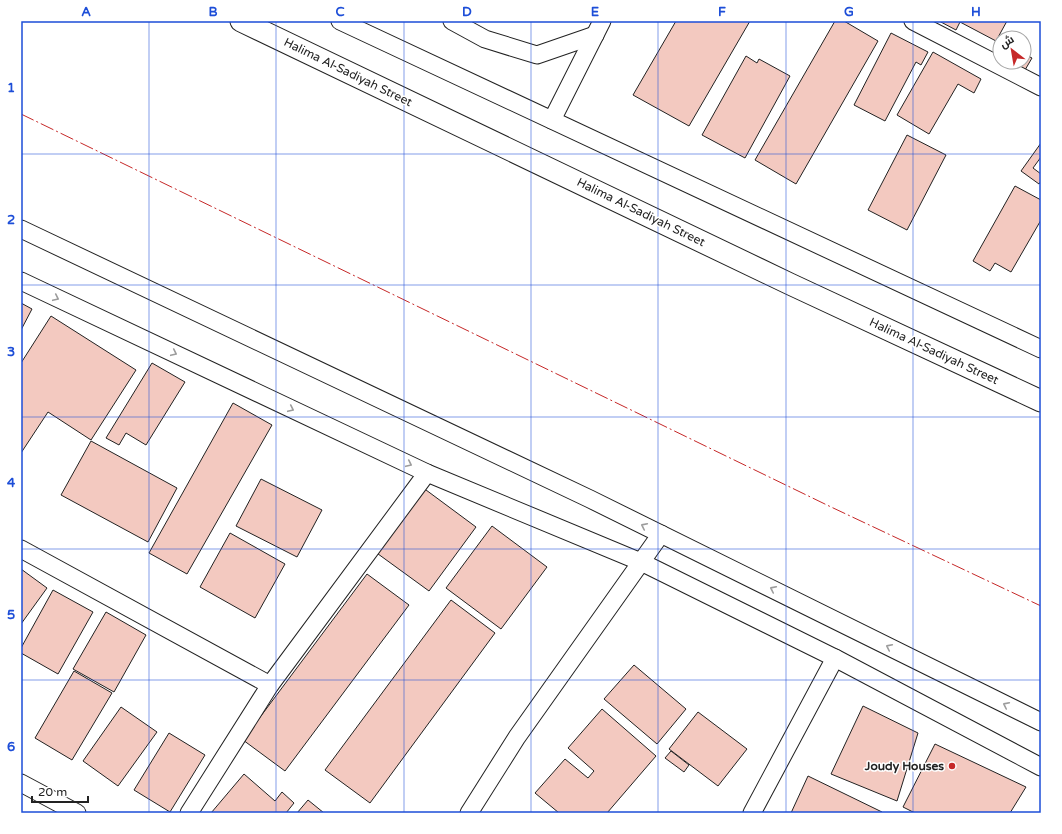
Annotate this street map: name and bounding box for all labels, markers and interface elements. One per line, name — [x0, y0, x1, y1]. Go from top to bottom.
text: A — [81, 4, 91, 20]
text: B — [208, 4, 218, 20]
text: C — [335, 4, 345, 20]
text: D — [462, 4, 472, 20]
text: E — [591, 4, 599, 20]
text: F — [718, 4, 726, 20]
text: G — [844, 4, 854, 20]
text: H — [971, 4, 981, 20]
north arrow — [992, 30, 1032, 70]
text: ش — [998, 33, 1017, 51]
street label: Halima Al-Sadiyah Street — [282, 35, 415, 109]
text: 1 — [7, 80, 15, 96]
street label: Halima Al-Sadiyah Street — [575, 175, 708, 249]
text: 2 — [7, 212, 15, 228]
one-way arrow — [52, 293, 60, 301]
street label: Halima Al-Sadiyah Street — [867, 315, 1001, 387]
text: 3 — [7, 344, 15, 360]
one-way arrow — [170, 348, 177, 356]
one-way arrow — [287, 404, 295, 412]
one-way arrow — [405, 459, 412, 467]
text: 4 — [7, 475, 16, 491]
one-way arrow — [641, 523, 648, 531]
one-way arrow — [770, 587, 777, 594]
text: 5 — [7, 607, 15, 623]
one-way arrow — [886, 644, 894, 652]
one-way arrow — [1003, 702, 1010, 709]
text: 6 — [7, 739, 15, 755]
place label: Joudy Houses — [864, 759, 944, 774]
marker: Joudy Houses — [947, 761, 957, 771]
scale bar — [32, 778, 88, 804]
text: 20 m — [38, 785, 67, 799]

